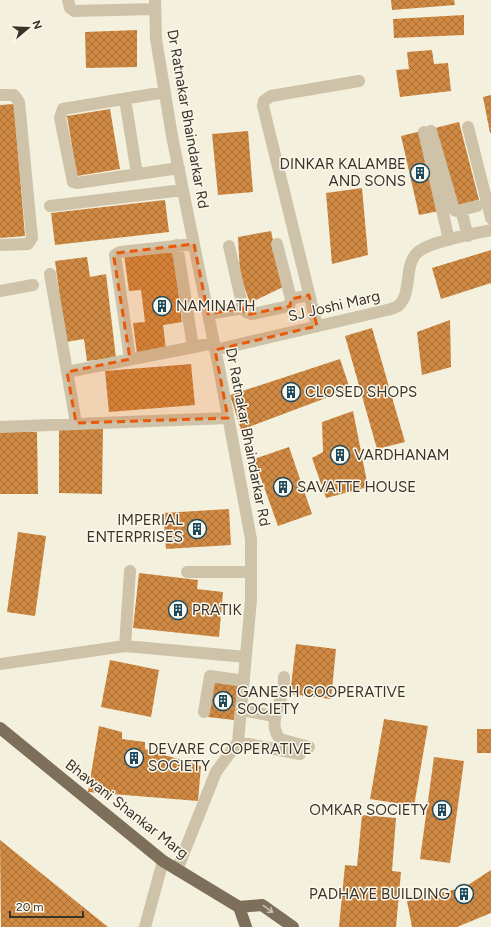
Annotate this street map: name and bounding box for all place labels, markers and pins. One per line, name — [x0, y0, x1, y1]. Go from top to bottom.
place label: DINKAR KALAMBE AND SONS — [280, 155, 406, 190]
building icon: DINKAR KALAMBE AND SONS — [409, 162, 431, 184]
building icon: NAMINATH — [151, 295, 173, 317]
place label: NAMINATH — [176, 297, 256, 315]
building icon: CLOSED SHOPS — [280, 381, 302, 403]
place label: CLOSED SHOPS — [305, 383, 417, 401]
building icon: VARDHANAM — [329, 444, 351, 466]
place label: VARDHANAM — [354, 446, 450, 464]
building icon: SAVATTE HOUSE — [272, 476, 294, 498]
place label: SAVATTE HOUSE — [297, 478, 416, 496]
place label: IMPERIAL ENTERPRISES — [87, 511, 183, 546]
building icon: IMPERIAL ENTERPRISES — [186, 518, 208, 540]
building icon: PRATIK — [167, 599, 189, 621]
place label: PRATIK — [192, 601, 242, 619]
place label: GANESH COOPERATIVE SOCIETY — [237, 683, 406, 718]
building icon: GANESH COOPERATIVE SOCIETY — [212, 690, 234, 712]
place label: DEVARE COOPERATIVE SOCIETY — [148, 740, 312, 775]
building icon: DEVARE COOPERATIVE SOCIETY — [123, 747, 145, 769]
building icon: OMKAR SOCIETY — [431, 799, 453, 821]
place label: OMKAR SOCIETY — [309, 801, 428, 819]
building icon: PADHAYE BUILDING — [453, 883, 475, 905]
place label: PADHAYE BUILDING — [309, 885, 450, 903]

